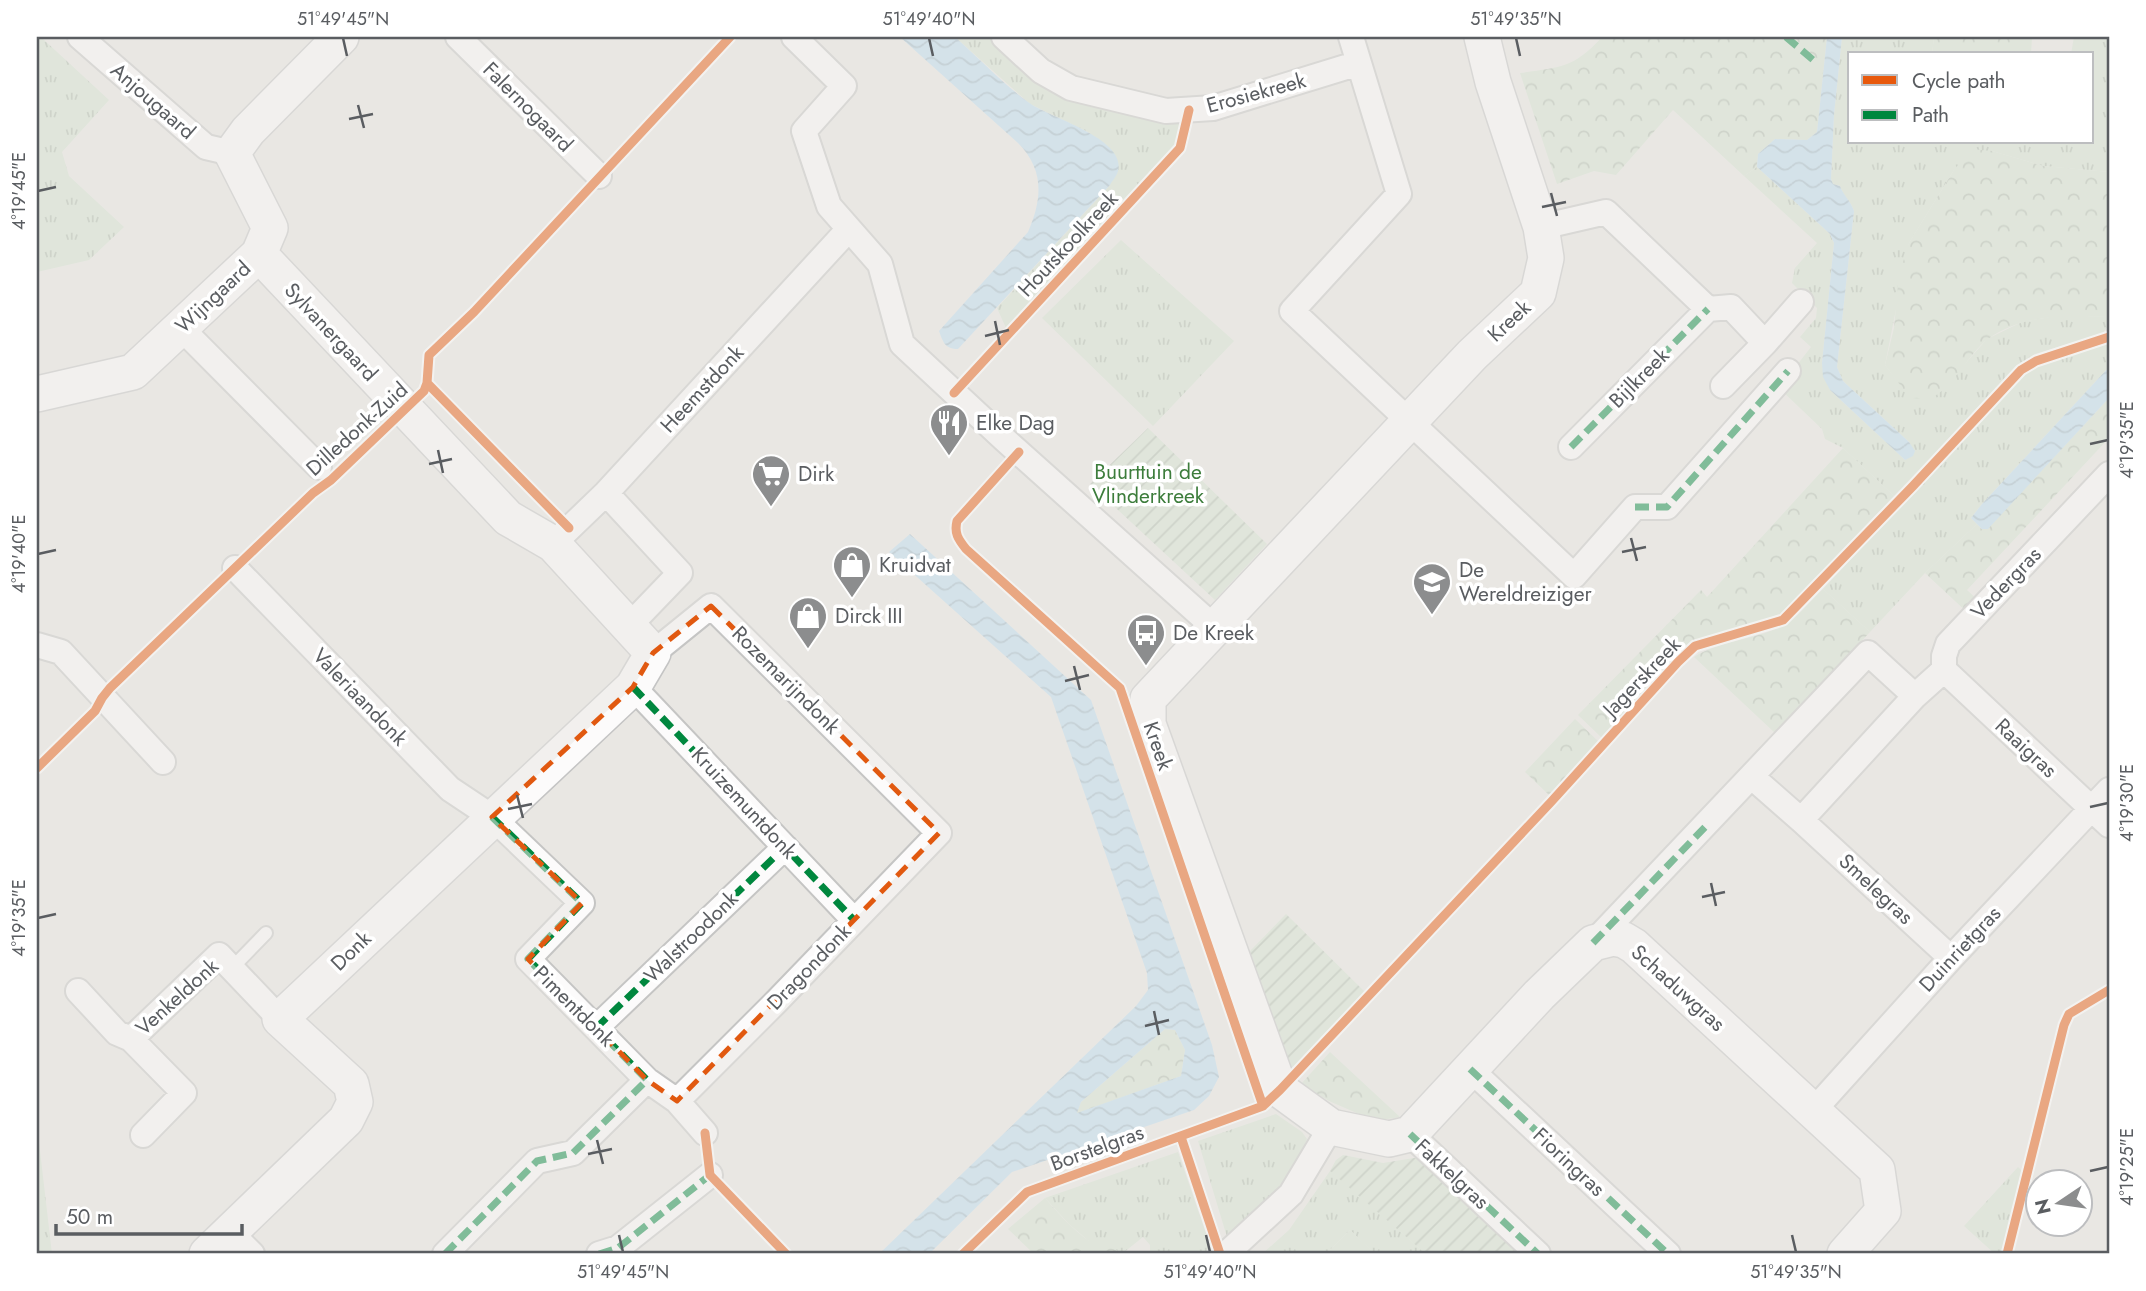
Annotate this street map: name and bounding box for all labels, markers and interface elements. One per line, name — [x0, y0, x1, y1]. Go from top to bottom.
text: 51°49'45"N — [297, 6, 389, 32]
text: 51°49'40"N — [883, 6, 975, 32]
text: 51°49'35"N — [1470, 6, 1562, 32]
legend — [1848, 52, 2094, 144]
street label: Falernogaard — [476, 55, 580, 159]
street label: Anjougaard — [104, 56, 202, 146]
street label: Erosiekreek — [1203, 65, 1310, 121]
text: Cycle path — [1912, 66, 2005, 96]
text: Path — [1912, 100, 1949, 130]
text: 4°19'45"E — [6, 152, 32, 230]
street label: Houtskoolkreek — [1011, 184, 1125, 303]
street label: Wijngaard — [168, 254, 258, 340]
street label: Sylvanergaard — [277, 276, 385, 388]
street label: Kreek — [1481, 293, 1538, 349]
street label: Heemstdonk — [653, 338, 751, 440]
street label: Bijlkreek — [1602, 341, 1676, 415]
street label: Dilledonk-Zuid — [300, 375, 414, 483]
text: 4°19'35"E — [2114, 401, 2140, 479]
restaurant icon: Elke Dag — [928, 402, 970, 457]
place label: Elke Dag — [976, 408, 1055, 438]
supermarket icon: Dirk — [750, 453, 792, 508]
park label: Buurttuin de Vlinderkreek — [1092, 457, 1205, 511]
place label: Dirk — [798, 459, 835, 489]
text: 4°19'40"E — [6, 515, 32, 593]
street label: Vedergras — [1964, 540, 2048, 626]
shop icon: Kruidvat — [831, 544, 873, 599]
place label: Kruidvat — [879, 550, 951, 580]
place label: De Wereldreiziger — [1459, 555, 1592, 609]
school or university icon: De Wereldreiziger — [1411, 561, 1453, 616]
shop icon: Dirck III — [787, 595, 829, 650]
place label: Dirck III — [835, 601, 903, 631]
bus stop icon: De Kreek — [1125, 612, 1167, 667]
place label: De Kreek — [1173, 618, 1255, 648]
street label: Rozemarijndonk — [725, 619, 847, 741]
street label: Jagerskreek — [1594, 630, 1688, 726]
street label: Valeriaandonk — [306, 642, 415, 753]
street label: Raaigras — [1988, 711, 2064, 785]
street label: Kreek — [1136, 718, 1181, 775]
street label: Kruizemuntdonk — [684, 741, 804, 866]
text: 4°19'30"E — [2114, 764, 2140, 842]
street label: Smelegras — [1832, 847, 1920, 931]
text: 4°19'35"E — [6, 879, 32, 957]
street label: Walstroodonk — [637, 884, 745, 990]
street label: Duinrietgras — [1912, 899, 2008, 999]
street label: Dragondonk — [760, 917, 858, 1017]
street label: Donk — [324, 924, 379, 978]
street label: Schaduwgras — [1624, 938, 1732, 1038]
street label: Venkeldonk — [129, 951, 226, 1042]
street label: Pimentdonk — [527, 959, 622, 1054]
street label: Borstelgras — [1046, 1117, 1148, 1179]
street label: Fioringras — [1526, 1121, 1612, 1203]
text: 4°19'25"E — [2114, 1128, 2140, 1206]
street label: Fakkelgras — [1408, 1132, 1496, 1216]
north arrow — [2024, 1168, 2094, 1238]
scale bar — [56, 1193, 242, 1237]
text: N — [2028, 1196, 2058, 1217]
text: 50 m — [66, 1202, 113, 1232]
text: 51°49'45"N — [577, 1259, 669, 1285]
text: 51°49'40"N — [1164, 1259, 1256, 1285]
text: 51°49'35"N — [1750, 1259, 1842, 1285]

